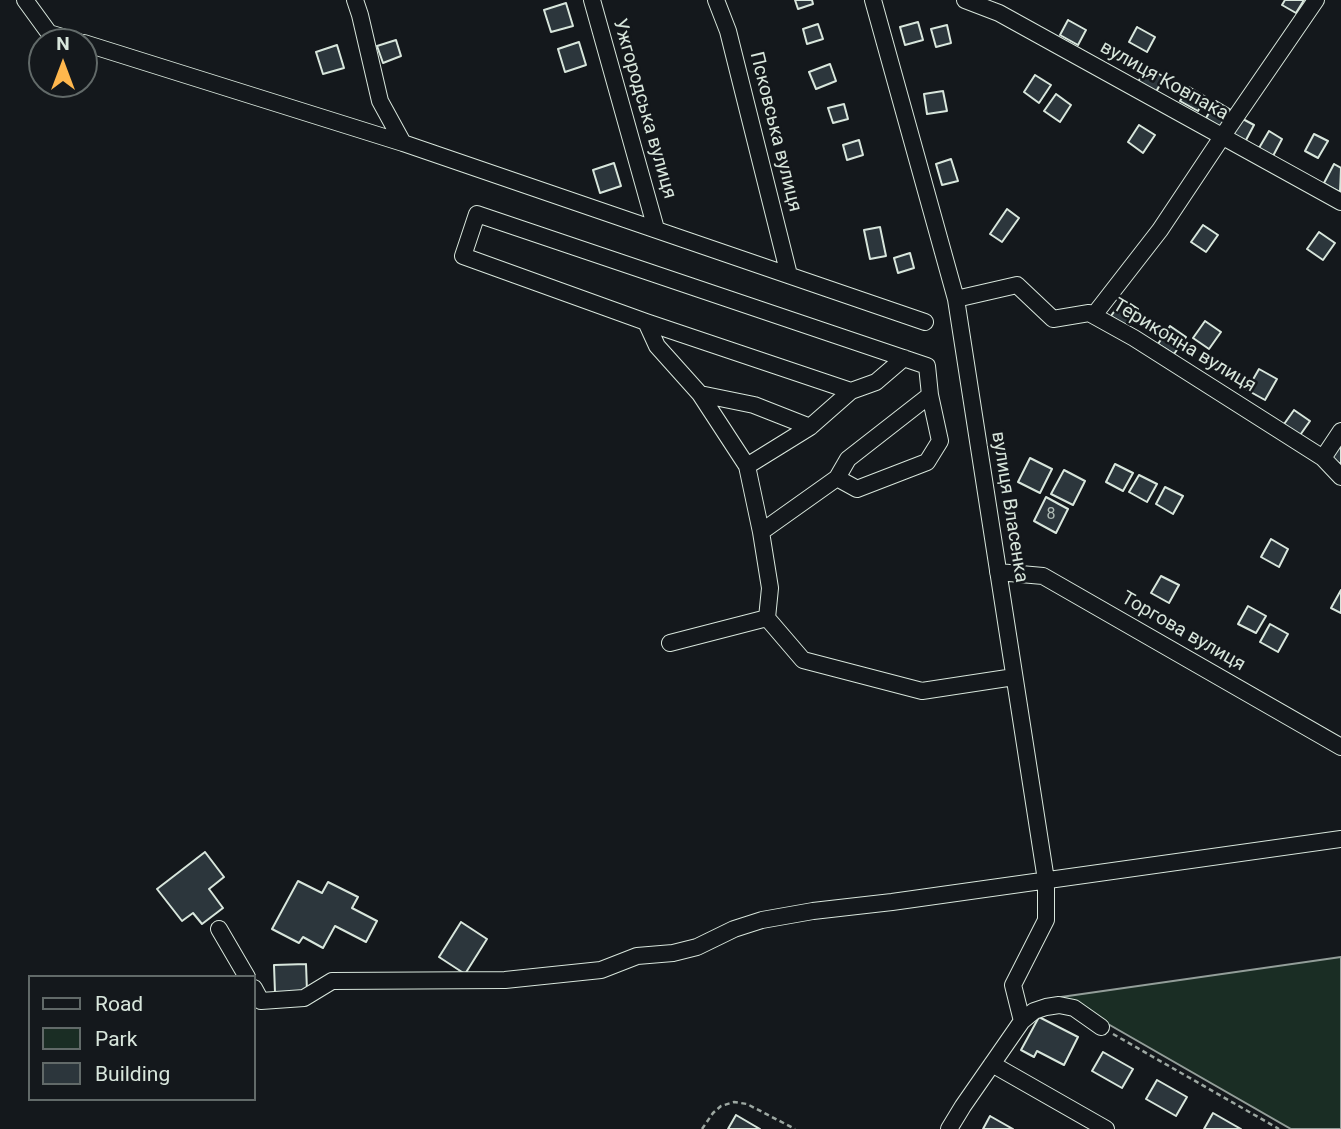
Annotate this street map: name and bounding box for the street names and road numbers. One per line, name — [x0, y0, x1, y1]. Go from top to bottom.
street label: Ужгородська вулиця — [607, 16, 681, 202]
street label: вулиця Ковпака — [1096, 36, 1232, 126]
street label: Псковська вулиця — [744, 50, 806, 214]
street label: Териконна вулиця — [1108, 294, 1260, 398]
street label: вулиця Власенка — [986, 430, 1032, 584]
street label: Торгова вулиця — [1117, 587, 1249, 677]

